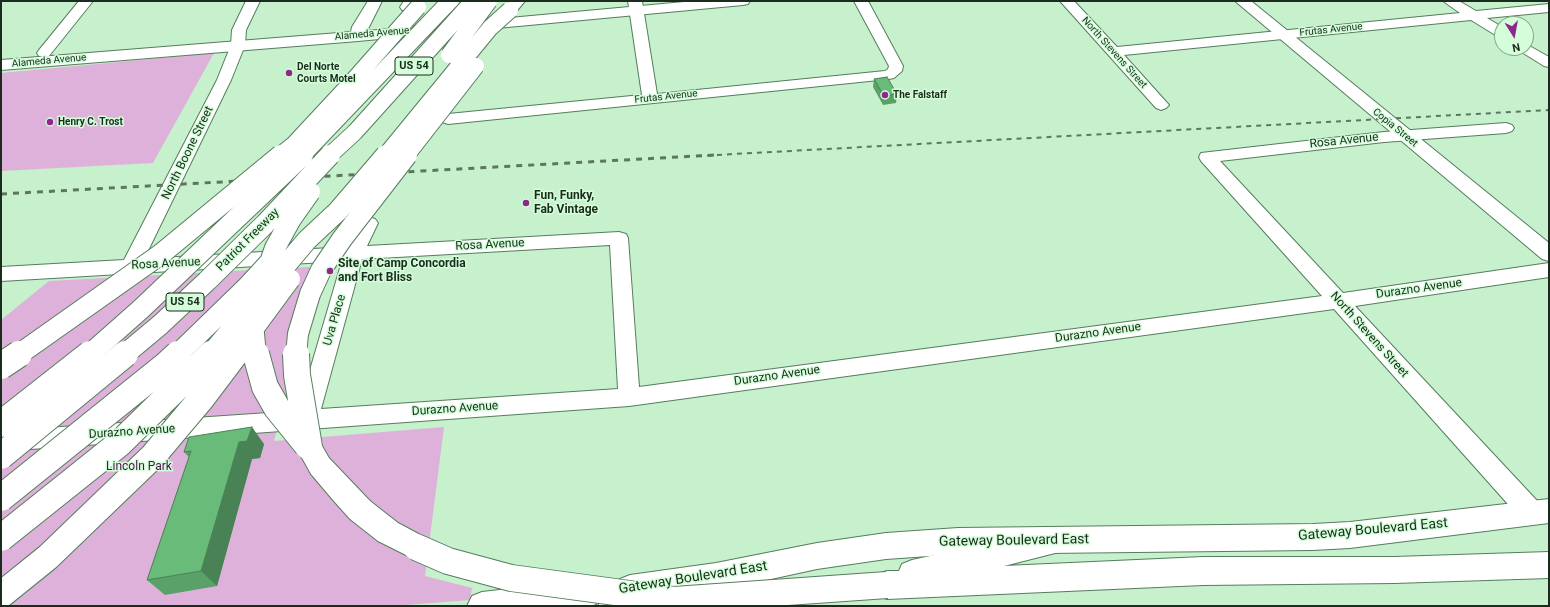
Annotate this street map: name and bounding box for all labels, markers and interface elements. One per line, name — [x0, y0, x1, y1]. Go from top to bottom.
street label: North Stevens Street — [1079, 15, 1149, 91]
north arrow — [1494, 16, 1534, 56]
street label: Frutas Avenue — [1299, 21, 1363, 39]
street label: Alameda Avenue — [334, 25, 410, 43]
text: N — [1511, 40, 1521, 54]
street label: Alameda Avenue — [11, 52, 87, 70]
road number: US 54 — [395, 57, 433, 75]
place label: Del Norte Courts Motel — [297, 61, 356, 84]
marker: Del Norte Courts Motel — [284, 68, 294, 78]
street label: Frutas Avenue — [634, 88, 698, 106]
place label: The Falstaff — [893, 89, 947, 101]
marker: The Falstaff — [880, 90, 890, 100]
street label: North Boone Street — [159, 104, 217, 202]
street label: Copia Street — [1370, 106, 1420, 150]
place label: Henry C. Trost — [58, 116, 123, 128]
marker: Henry C. Trost — [45, 117, 55, 127]
street label: Rosa Avenue — [1309, 130, 1379, 152]
place label: Fun, Funky, Fab Vintage — [534, 189, 598, 217]
marker: Fun, Funky, Fab Vintage — [521, 198, 531, 208]
street label: Patriot Freeway — [214, 206, 282, 274]
street label: Rosa Avenue — [455, 236, 525, 254]
street label: Rosa Avenue — [131, 255, 201, 273]
place label: Site of Camp Concordia and Fort Bliss — [338, 257, 466, 285]
marker: Site of Camp Concordia and Fort Bliss — [325, 266, 335, 276]
street label: Durazno Avenue — [1375, 276, 1463, 302]
street label: North Stevens Street — [1327, 289, 1411, 381]
road number: US 54 — [166, 293, 204, 311]
street label: Uva Place — [321, 293, 349, 347]
street label: Durazno Avenue — [1054, 320, 1142, 346]
street label: Durazno Avenue — [733, 363, 821, 389]
street label: Durazno Avenue — [411, 399, 499, 419]
street label: Durazno Avenue — [88, 422, 176, 442]
park label: Lincoln Park — [106, 460, 172, 474]
street label: Gateway Boulevard East — [1298, 515, 1448, 545]
street label: Gateway Boulevard East — [939, 531, 1089, 551]
street label: Gateway Boulevard East — [618, 558, 768, 598]

